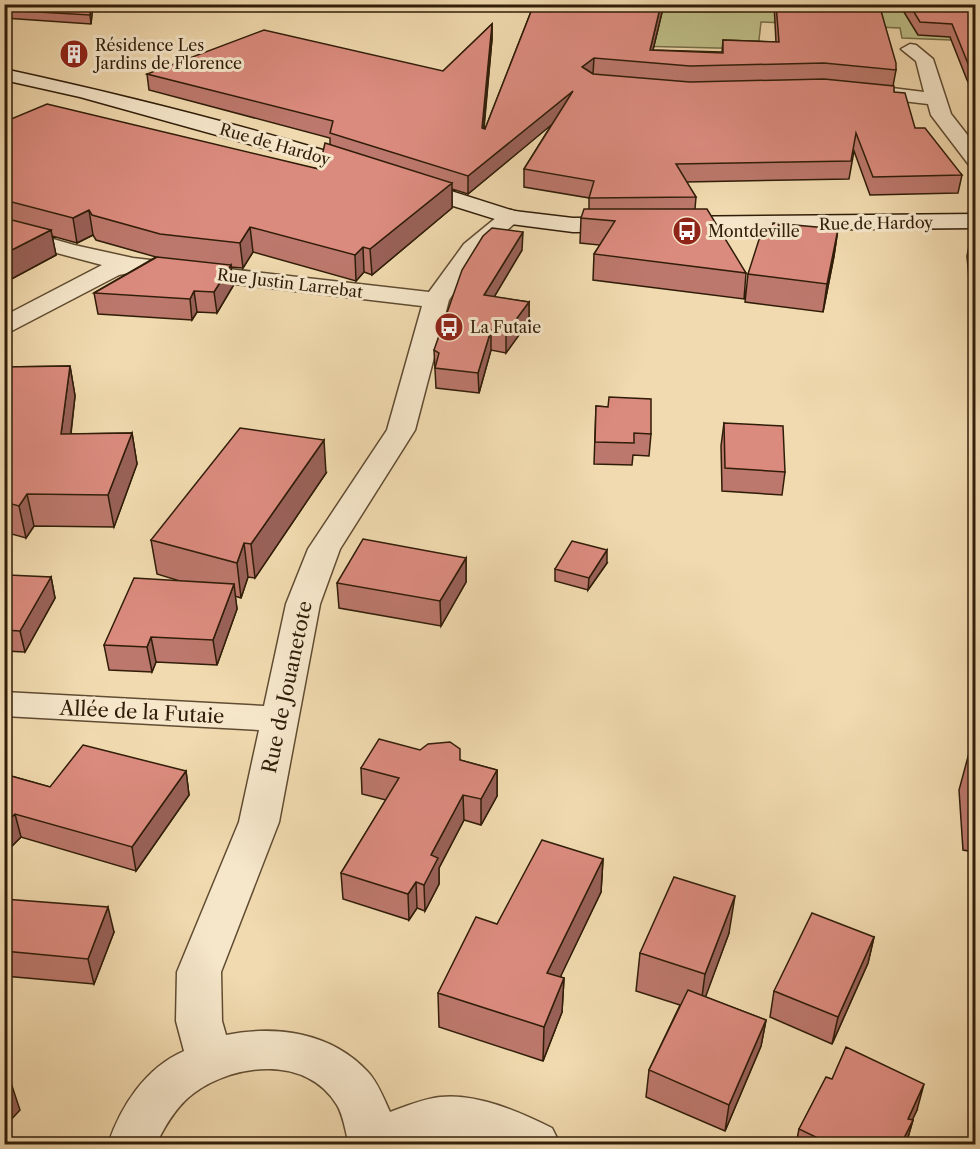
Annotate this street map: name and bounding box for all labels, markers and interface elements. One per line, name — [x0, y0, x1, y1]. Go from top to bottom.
place label: Résidence Les Jardins de Florence — [92, 35, 242, 73]
building icon: Résidence Les Jardins de Florence — [58, 38, 90, 70]
street label: Rue de Hardoy — [217, 119, 334, 170]
street label: Rue de Hardoy — [819, 212, 934, 234]
bus stop icon: Montdeville — [671, 215, 703, 247]
place label: Montdeville — [708, 221, 800, 241]
street label: Rue Justin Larrebat — [216, 264, 364, 302]
bus stop icon: La Futaie — [433, 311, 465, 343]
place label: La Futaie — [470, 317, 541, 337]
street label: Rue de Jouanetote — [257, 599, 317, 775]
street label: Allée de la Futaie — [58, 696, 225, 728]

